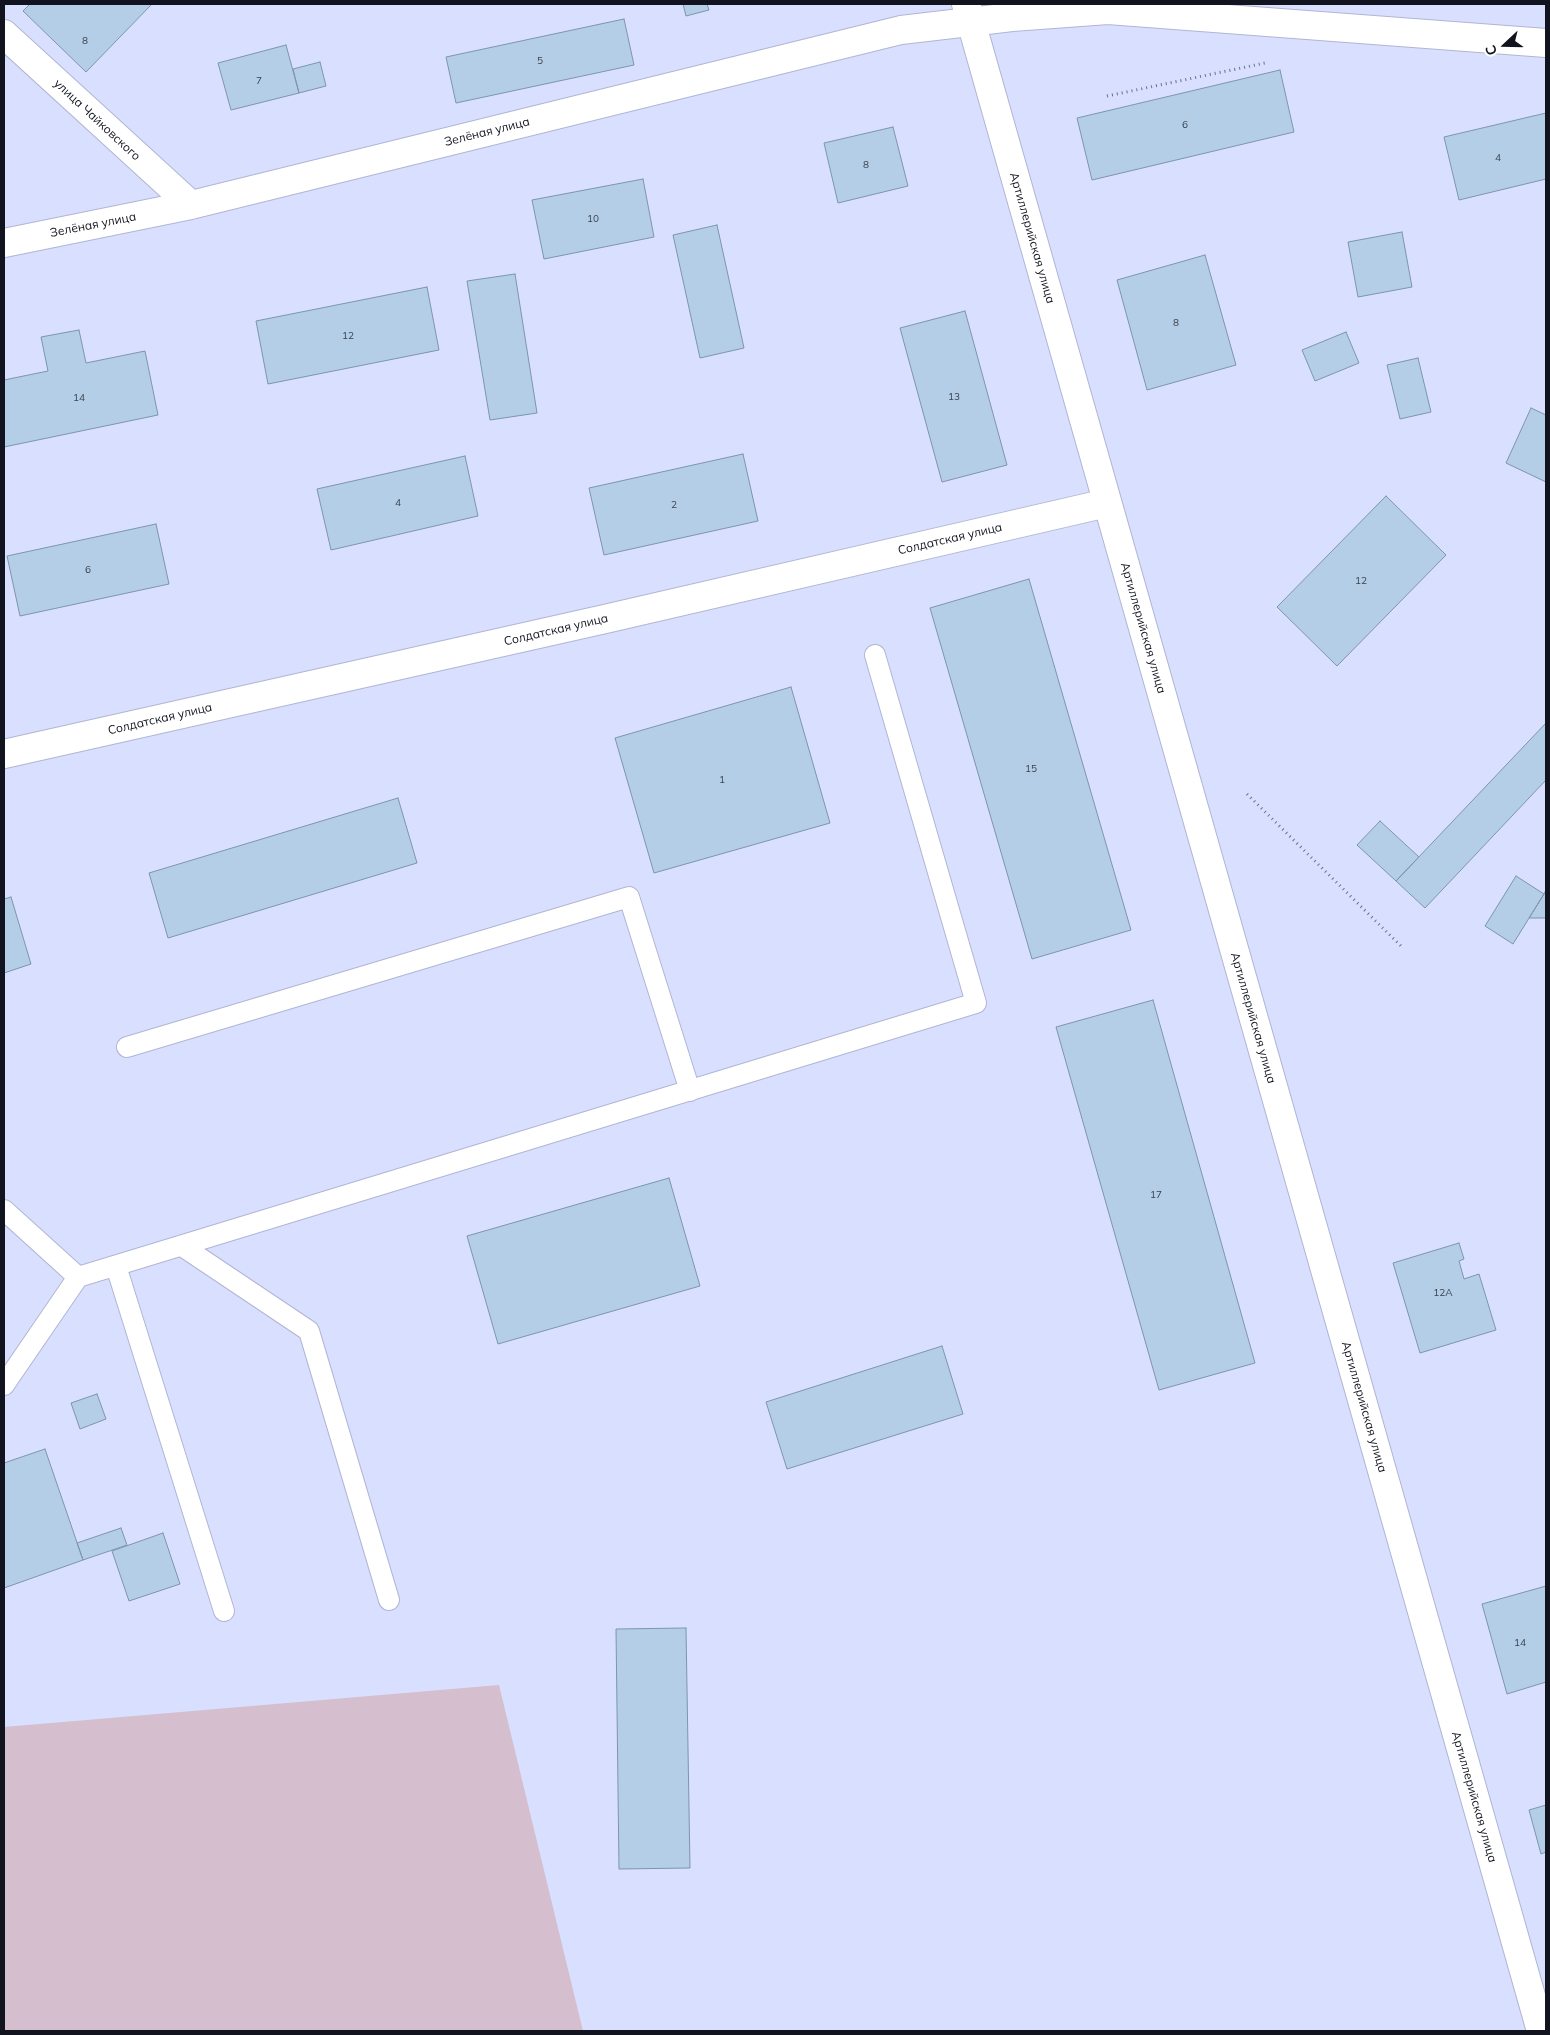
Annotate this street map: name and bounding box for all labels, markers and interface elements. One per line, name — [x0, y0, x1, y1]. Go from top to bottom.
north arrow — [1480, 20, 1530, 70]
house number: 8 — [82, 35, 88, 47]
text: С — [1481, 43, 1501, 58]
house number: 5 — [537, 55, 543, 67]
house number: 7 — [256, 75, 262, 87]
street label: улица Чайковского — [51, 76, 143, 164]
street label: Зелёная улица — [443, 114, 531, 150]
house number: 6 — [1182, 119, 1188, 131]
house number: 4 — [1495, 152, 1501, 164]
house number: 8 — [863, 159, 869, 171]
street label: Артиллерийская улица — [1006, 171, 1058, 305]
street label: Зелёная улица — [49, 210, 137, 240]
house number: 10 — [587, 213, 599, 225]
house number: 8 — [1173, 317, 1179, 329]
house number: 12 — [342, 330, 354, 342]
house number: 13 — [948, 391, 960, 403]
house number: 14 — [73, 392, 85, 404]
house number: 4 — [395, 497, 401, 509]
house number: 2 — [671, 499, 677, 511]
street label: Солдатская улица — [896, 520, 1004, 558]
street label: Артиллерийская улица — [1117, 561, 1169, 695]
house number: 6 — [85, 564, 91, 576]
house number: 12 — [1355, 575, 1367, 587]
street label: Солдатская улица — [502, 611, 610, 649]
street label: Солдатская улица — [106, 700, 214, 738]
house number: 15 — [1025, 763, 1037, 775]
house number: 1 — [719, 774, 725, 786]
street label: Артиллерийская улица — [1227, 951, 1279, 1085]
house number: 17 — [1150, 1189, 1162, 1201]
house number: 12А — [1433, 1287, 1453, 1299]
street label: Артиллерийская улица — [1338, 1340, 1390, 1474]
house number: 14 — [1514, 1637, 1526, 1649]
street label: Артиллерийская улица — [1448, 1730, 1500, 1864]

